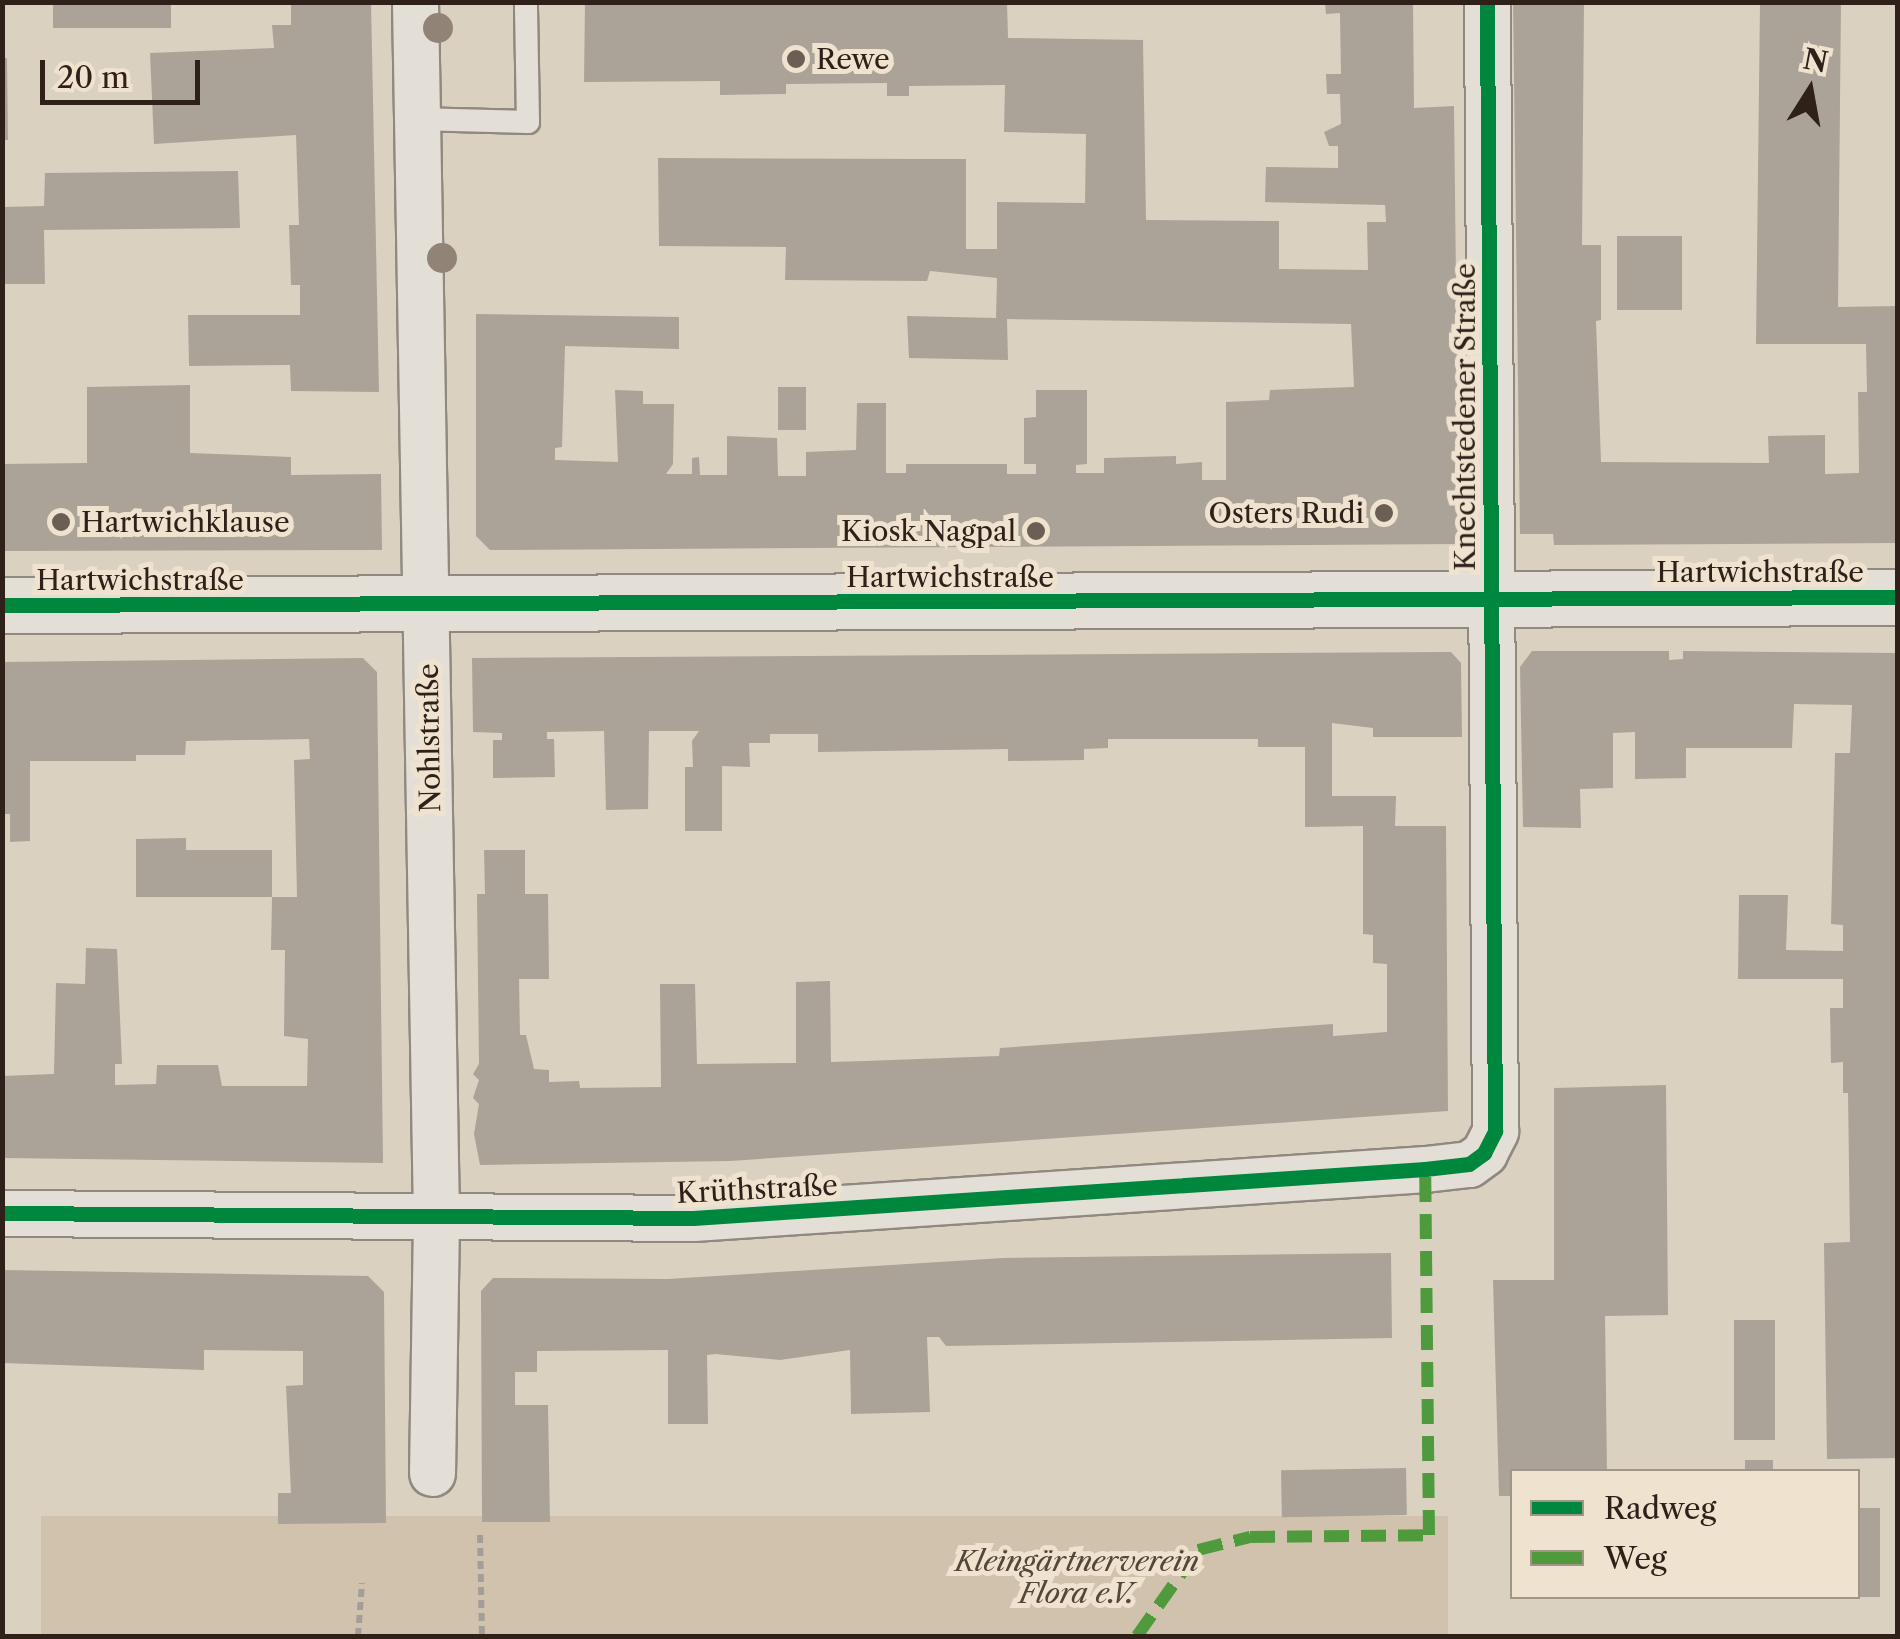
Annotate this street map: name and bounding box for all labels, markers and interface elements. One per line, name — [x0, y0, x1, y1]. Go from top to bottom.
scale bar — [45, 40, 205, 102]
north arrow — [1760, 40, 1860, 140]
place label: Rewe — [816, 42, 890, 76]
text: N — [1801, 42, 1831, 80]
marker: Rewe — [785, 48, 807, 70]
text: 20 m — [57, 59, 129, 96]
street label: Knechtstedener Straße — [1448, 263, 1482, 571]
place label: Osters Rudi — [1208, 496, 1364, 530]
marker: Osters Rudi — [1373, 502, 1395, 524]
place label: Hartwichklause — [81, 505, 290, 539]
marker: Hartwichklause — [50, 511, 72, 533]
place label: Kiosk Nagpal — [840, 514, 1016, 548]
marker: Kiosk Nagpal — [1025, 520, 1047, 542]
street label: Hartwichstraße — [1656, 555, 1864, 589]
street label: Hartwichstraße — [846, 560, 1054, 594]
street label: Hartwichstraße — [36, 563, 244, 597]
street label: Nohlstraße — [411, 663, 447, 813]
street label: Krüthstraße — [676, 1168, 838, 1210]
legend — [1510, 1469, 1860, 1599]
text: Radweg — [1604, 1490, 1716, 1527]
text: Weg — [1604, 1540, 1667, 1577]
park label: Kleingärtnerverein Flora e.V. — [955, 1544, 1199, 1610]

